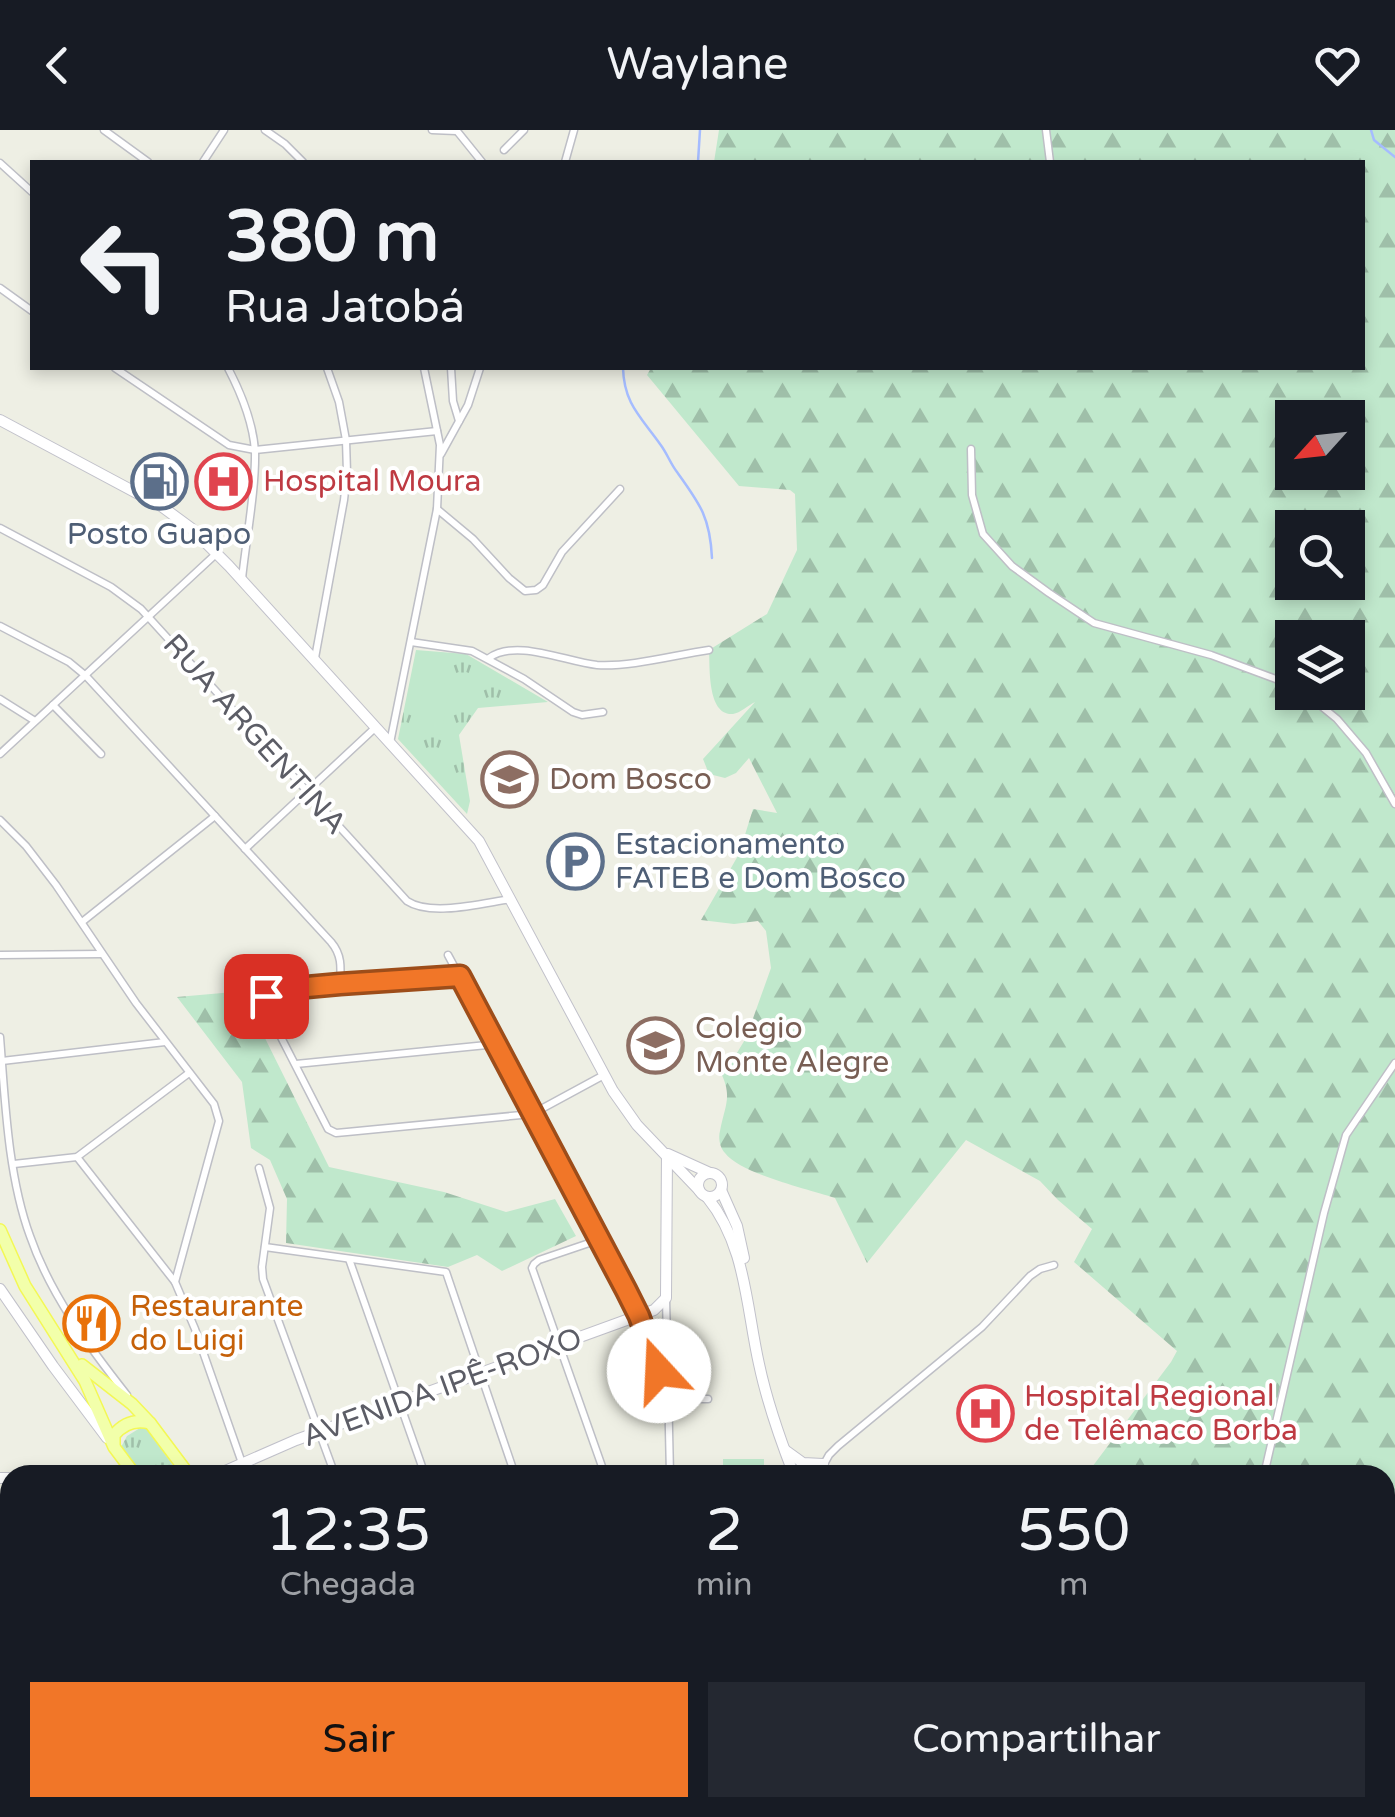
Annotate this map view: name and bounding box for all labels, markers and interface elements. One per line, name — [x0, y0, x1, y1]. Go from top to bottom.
icon: back — [30, 38, 85, 93]
text: Waylane — [606, 38, 789, 92]
icon: heart — [1310, 38, 1365, 93]
text: 380 m — [225, 196, 439, 280]
icon: left — [60, 200, 190, 330]
text: Rua Jatobá — [225, 281, 465, 335]
north arrow — [1275, 400, 1365, 490]
map controls — [1275, 400, 1365, 710]
fuel station icon: Posto Guapo — [129, 451, 189, 511]
hospital icon: Hospital Moura — [194, 451, 254, 511]
place label: Hospital Moura — [263, 463, 481, 500]
button: search — [1275, 510, 1365, 600]
place label: Posto Guapo — [67, 516, 251, 553]
button: layers — [1275, 620, 1365, 710]
street label: RUA ARGENTINA — [155, 627, 354, 842]
school or university icon: Dom Bosco — [480, 749, 540, 809]
place label: Dom Bosco — [549, 761, 712, 798]
place label: Estacionamento FATEB e Dom Bosco — [615, 826, 906, 897]
parking icon: Estacionamento FATEB e Dom Bosco — [546, 831, 606, 891]
pin — [224, 954, 309, 1039]
icon: arrive — [239, 969, 294, 1024]
place label: Colegio Monte Alegre — [695, 1010, 889, 1081]
school or university icon: Colegio Monte Alegre — [626, 1015, 686, 1075]
place label: Restaurante do Luigi — [130, 1288, 304, 1359]
restaurant icon: Restaurante do Luigi — [61, 1293, 121, 1353]
position arrow — [607, 1319, 711, 1423]
street label: AVENIDA IPÊ-ROXO — [297, 1320, 587, 1455]
place label: Hospital Regional de Telêmaco Borba — [1024, 1378, 1298, 1449]
hospital icon: Hospital Regional de Telêmaco Borba — [955, 1383, 1015, 1443]
text: 12:35 — [265, 1495, 431, 1567]
text: 2 — [705, 1495, 743, 1567]
text: 550 — [1017, 1495, 1130, 1567]
text: Chegada — [280, 1566, 416, 1604]
text: min — [696, 1566, 753, 1604]
text: m — [1059, 1566, 1088, 1604]
button: Sair — [30, 1682, 688, 1797]
button: Compartilhar — [708, 1682, 1365, 1797]

